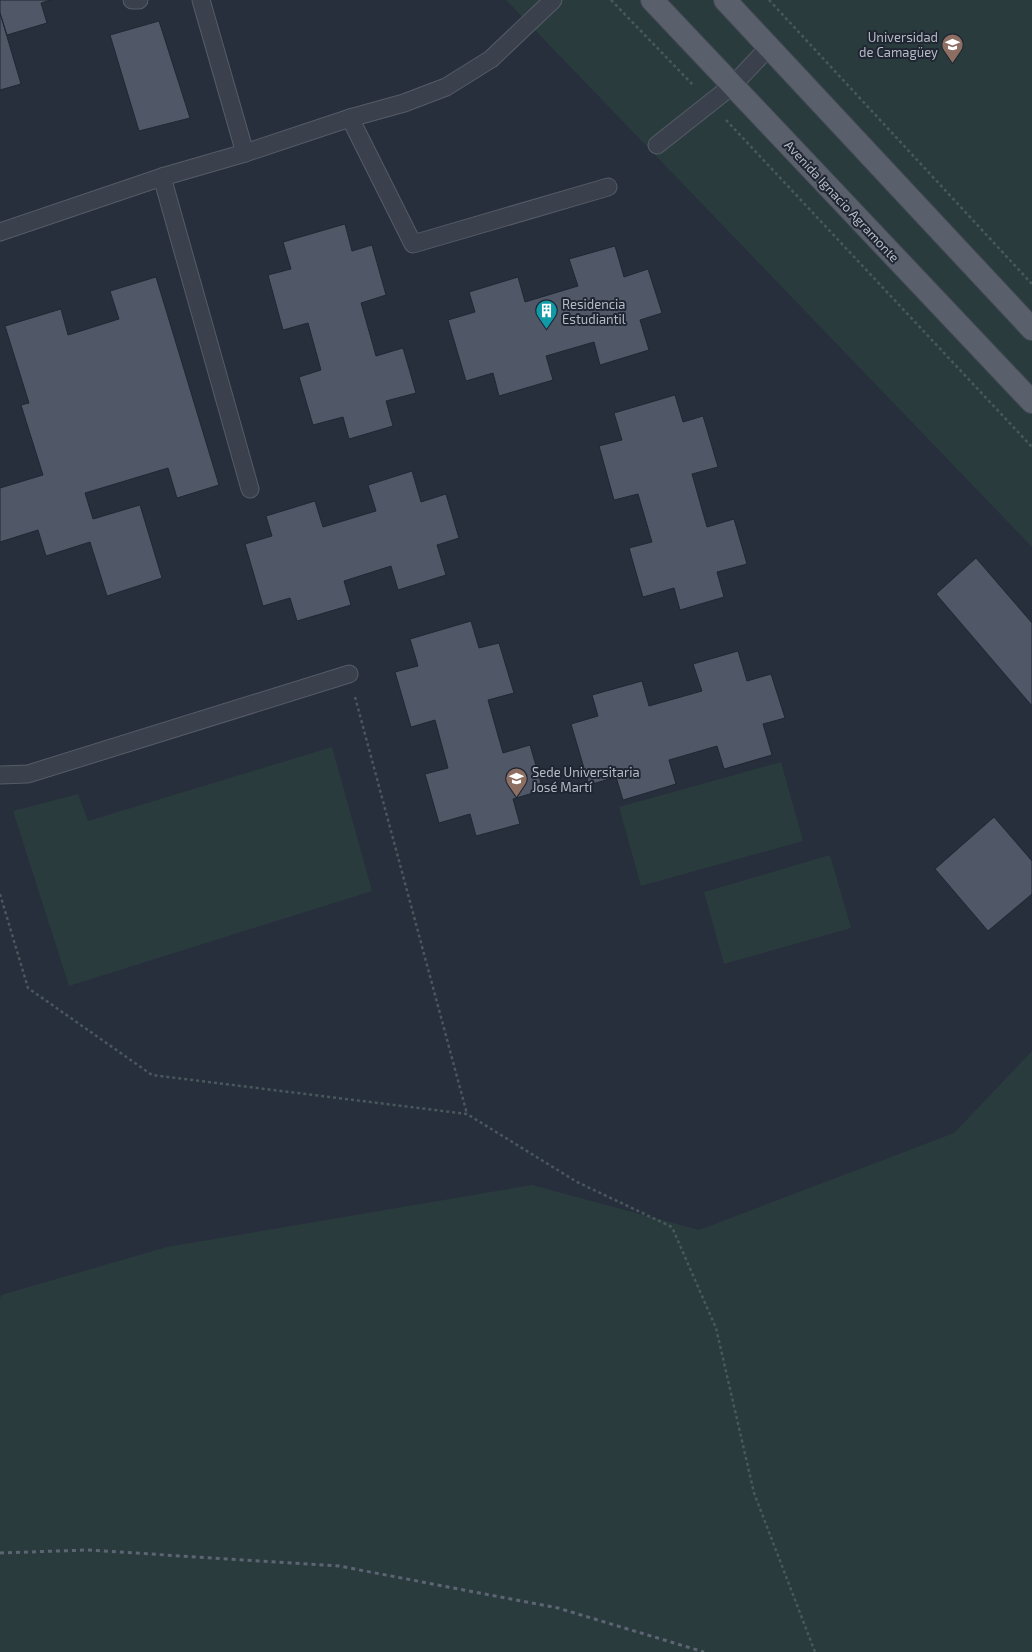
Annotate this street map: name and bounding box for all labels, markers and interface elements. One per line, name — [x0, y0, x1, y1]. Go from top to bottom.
place label: Universidad de Camagüey — [859, 29, 938, 60]
school or university icon: Universidad de Camagüey — [940, 31, 966, 64]
street label: Avenida Ignacio Agramonte — [781, 137, 903, 265]
place label: Residencia Estudiantil — [562, 296, 626, 327]
building icon: Residencia Estudiantil — [534, 298, 560, 331]
place label: Sede Universitaria José Martí — [532, 764, 640, 795]
school or university icon: Sede Universitaria José Martí — [503, 766, 529, 799]

